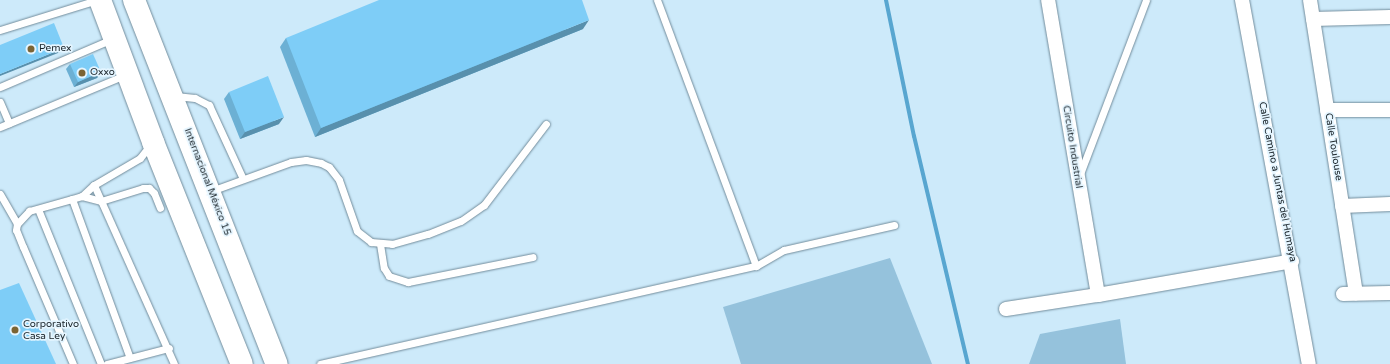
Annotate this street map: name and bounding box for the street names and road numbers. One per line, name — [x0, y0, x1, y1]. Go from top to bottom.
street label: Calle Camino a Juntas del Humaya — [1256, 101, 1298, 263]
street label: Circuito Industrial — [1060, 105, 1084, 189]
street label: Calle Toulouse — [1322, 112, 1344, 182]
street label: Internacional México 15 — [181, 127, 233, 237]

